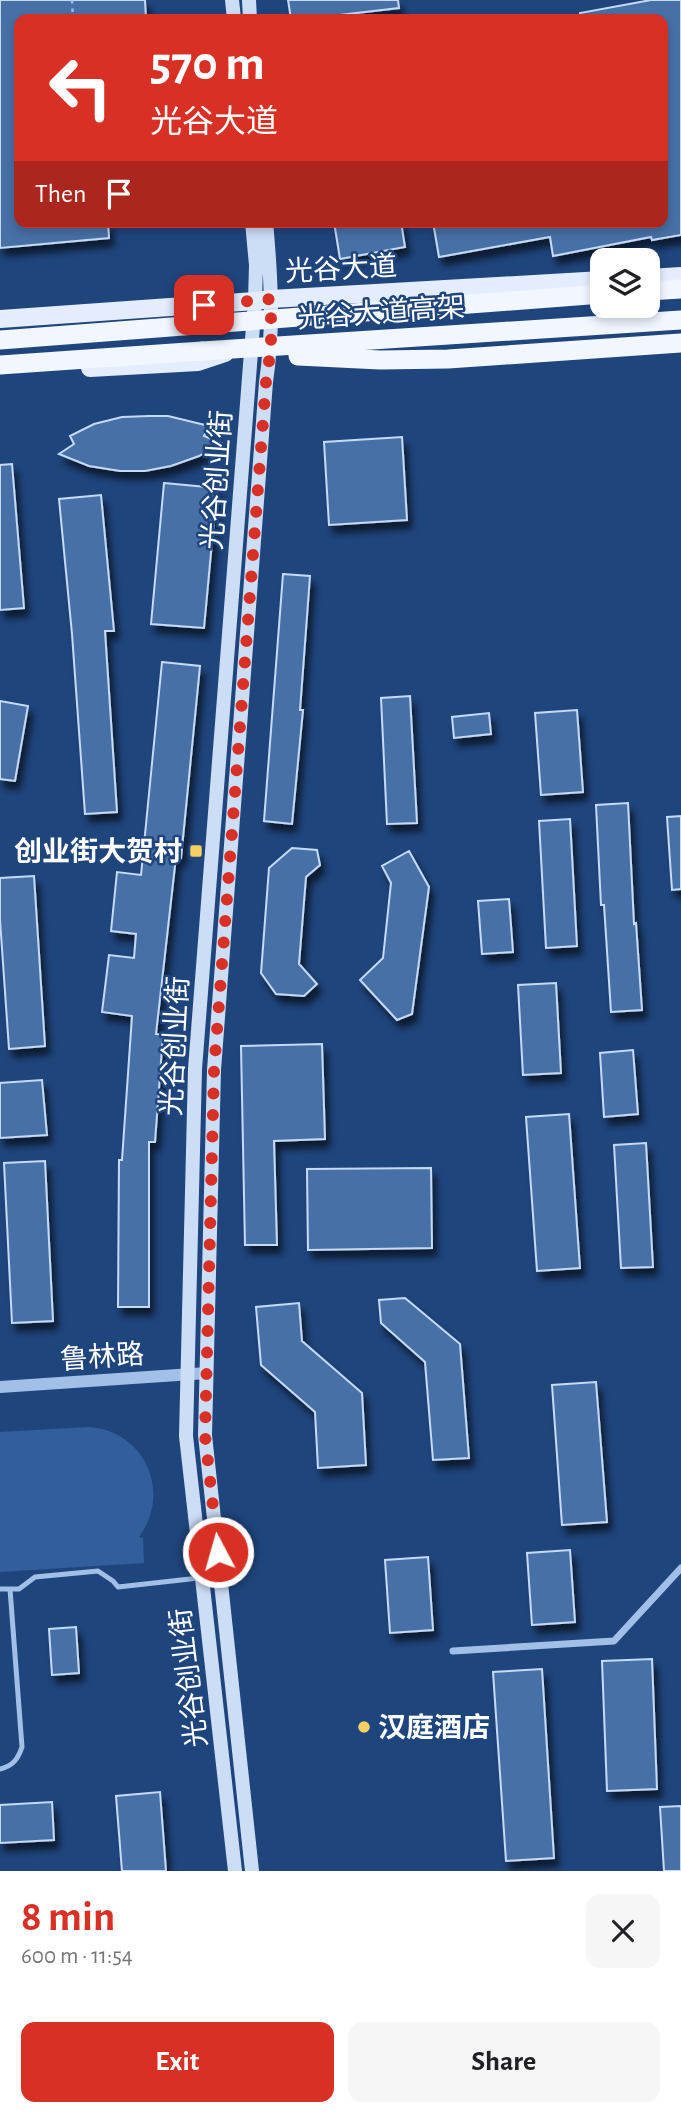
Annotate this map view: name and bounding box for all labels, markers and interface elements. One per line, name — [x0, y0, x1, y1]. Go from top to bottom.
text: 570 m — [150, 40, 265, 89]
icon: left — [35, 42, 126, 133]
text: 光谷大道 — [150, 106, 278, 138]
icon: arrive — [100, 175, 138, 213]
text: Then — [35, 181, 86, 207]
map controls — [590, 248, 660, 318]
button: layers — [590, 248, 660, 318]
street label: 光谷大道 — [284, 251, 398, 287]
pin — [174, 275, 234, 335]
icon: arrive — [185, 286, 223, 324]
street label: 光谷大道高架 — [296, 292, 466, 334]
street label: 光谷创业街 — [197, 409, 237, 551]
place label: 创业街大贺村 — [14, 836, 182, 867]
marker: 创业街大贺村 — [188, 843, 204, 859]
street label: 光谷创业街 — [156, 975, 194, 1117]
street label: 鲁林路 — [59, 1339, 145, 1375]
position arrow — [181, 1515, 255, 1589]
street label: 光谷创业街 — [166, 1607, 212, 1749]
place label: 汉庭酒店 — [378, 1712, 490, 1743]
marker: 汉庭酒店 — [356, 1719, 372, 1735]
button: close — [586, 1894, 660, 1968]
text: 8 min — [21, 1896, 115, 1938]
text: 600 m · 11:54 — [21, 1945, 133, 1968]
button: Exit — [21, 2022, 334, 2102]
button: Share — [348, 2022, 660, 2102]

